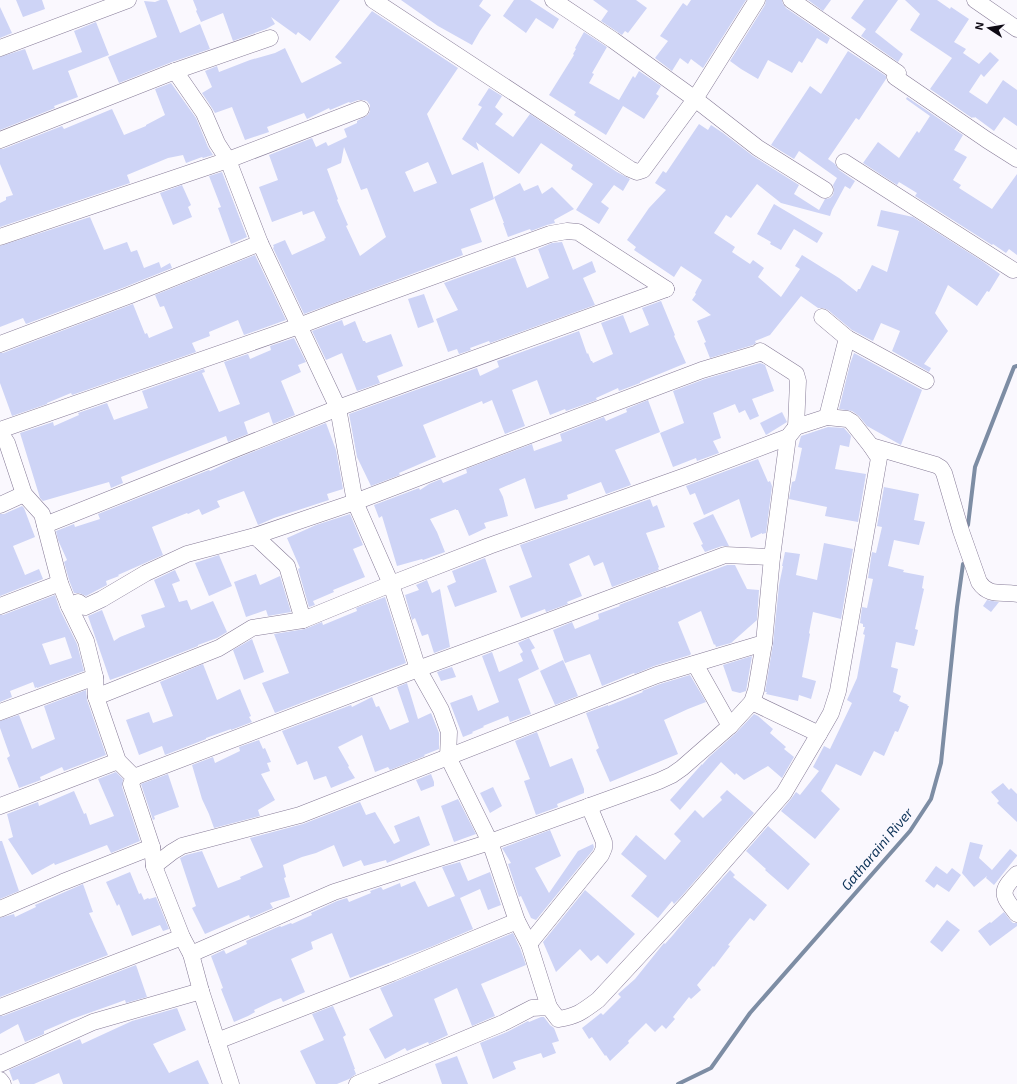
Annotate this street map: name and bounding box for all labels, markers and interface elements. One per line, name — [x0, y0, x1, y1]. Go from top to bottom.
north arrow — [969, 8, 1009, 48]
text: N — [972, 21, 986, 31]
water label: Gatharaini River — [837, 804, 916, 893]

